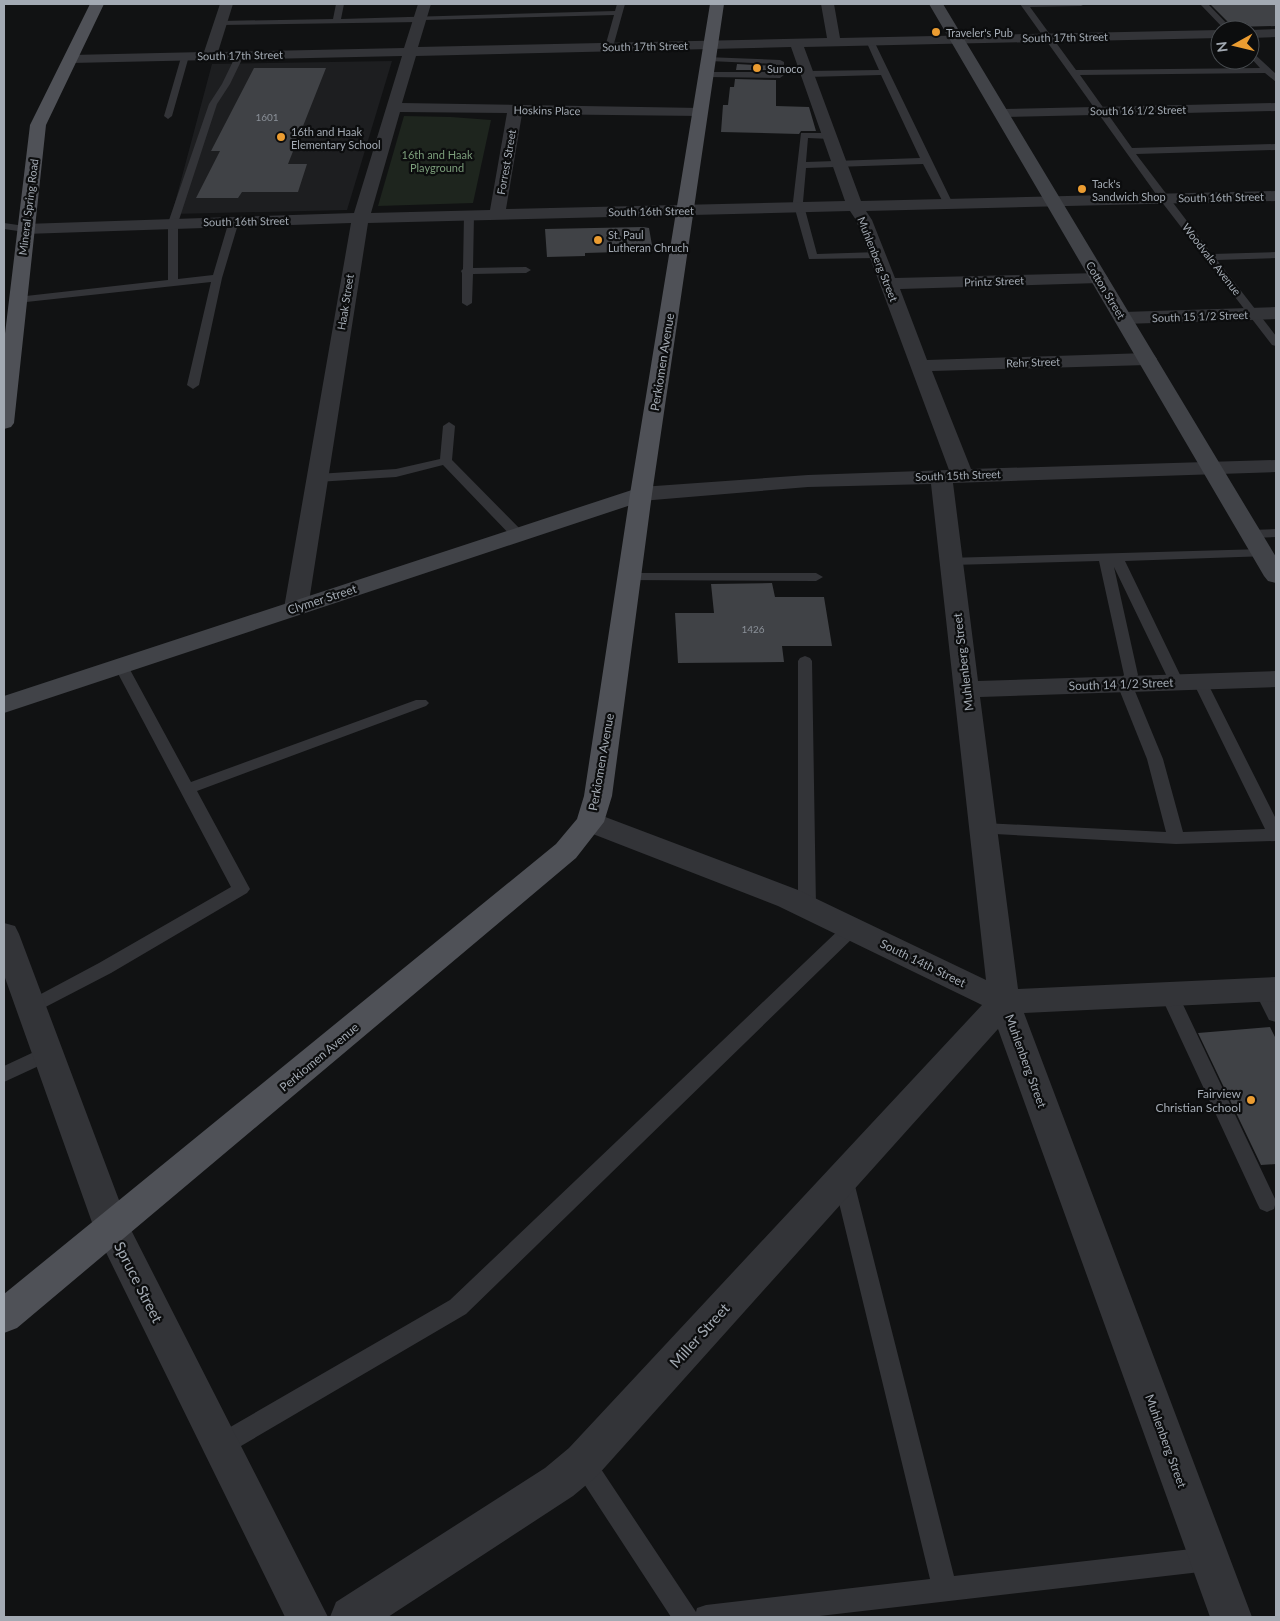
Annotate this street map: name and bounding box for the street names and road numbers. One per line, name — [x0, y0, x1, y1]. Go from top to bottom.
street label: South 17th Street — [1022, 30, 1108, 44]
street label: South 17th Street — [602, 39, 688, 53]
street label: South 17th Street — [197, 48, 283, 62]
street label: Hoskins Place — [514, 103, 581, 117]
street label: South 16 1/2 Street — [1090, 103, 1186, 117]
street label: Forrest Street — [494, 128, 518, 196]
street label: Mineral Spring Road — [16, 158, 40, 256]
street label: South 16th Street — [1178, 190, 1264, 204]
street label: South 16th Street — [608, 204, 694, 218]
street label: South 16th Street — [203, 214, 289, 228]
street label: Muhlenberg Street — [855, 215, 901, 303]
street label: Woodvale Avenue — [1180, 220, 1244, 298]
street label: Cotton Street — [1084, 259, 1128, 321]
street label: Haak Street — [334, 273, 356, 331]
street label: Printz Street — [964, 273, 1024, 289]
street label: South 15 1/2 Street — [1152, 308, 1248, 324]
street label: Perkiomen Avenue — [647, 312, 677, 412]
street label: Rehr Street — [1006, 355, 1060, 369]
street label: South 15th Street — [915, 467, 1001, 483]
street label: Clymer Street — [285, 581, 359, 617]
street label: Muhlenberg Street — [949, 612, 976, 712]
street label: South 14 1/2 Street — [1068, 675, 1174, 693]
street label: Perkiomen Avenue — [585, 712, 617, 812]
street label: South 14th Street — [878, 936, 969, 991]
street label: Muhlenberg Street — [1002, 1012, 1050, 1110]
street label: Perkiomen Avenue — [276, 1020, 362, 1094]
street label: Spruce Street — [111, 1238, 167, 1326]
street label: Miller Street — [665, 1298, 733, 1371]
street label: Muhlenberg Street — [1142, 1392, 1190, 1490]

